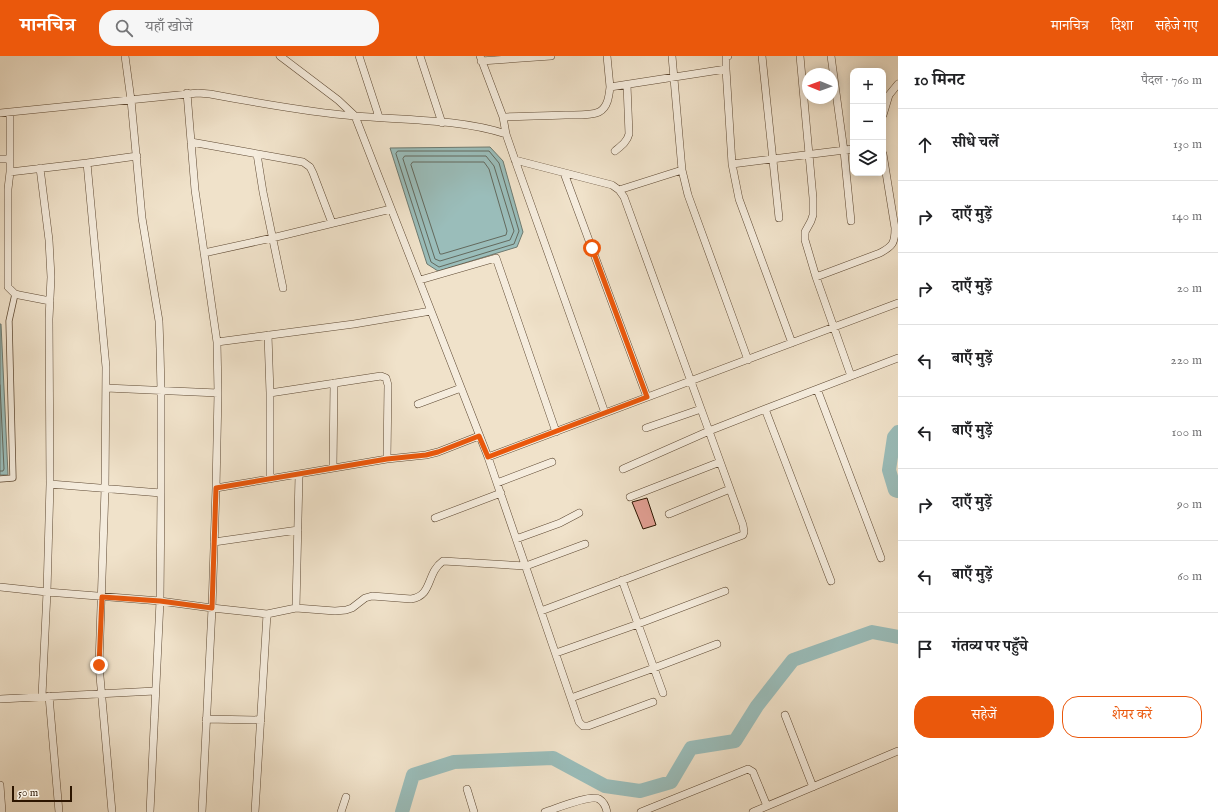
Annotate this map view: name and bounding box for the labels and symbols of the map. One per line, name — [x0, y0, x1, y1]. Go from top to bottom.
north arrow — [802, 68, 838, 104]
route start — [583, 239, 601, 257]
route end — [90, 656, 108, 674]
scale bar — [12, 784, 72, 803]

